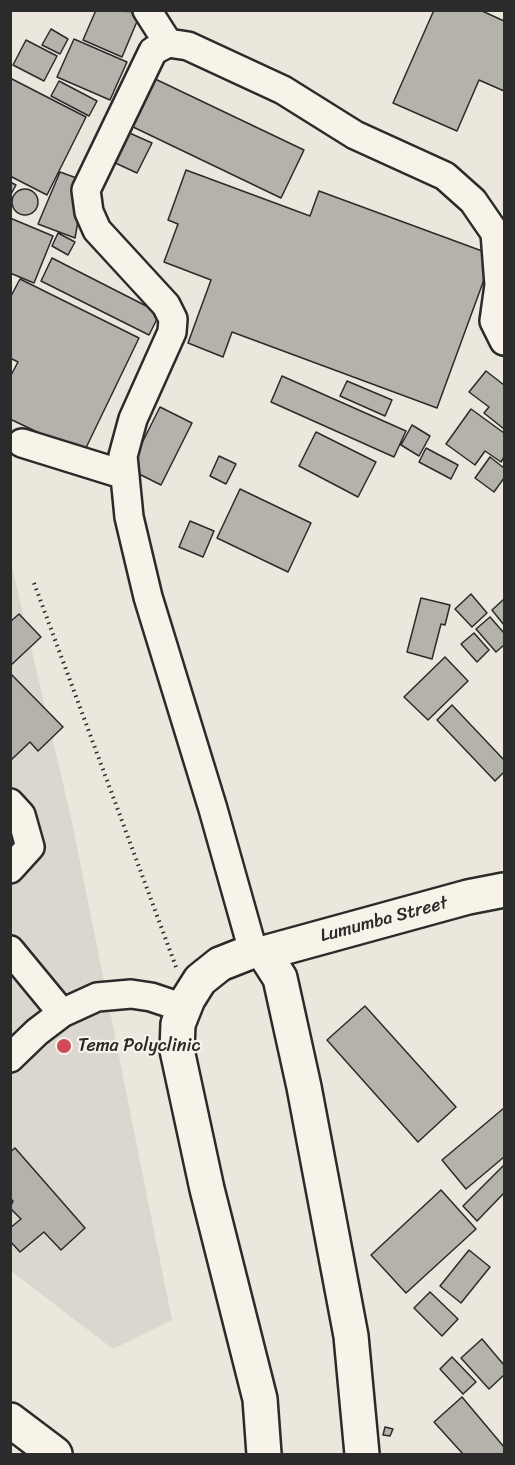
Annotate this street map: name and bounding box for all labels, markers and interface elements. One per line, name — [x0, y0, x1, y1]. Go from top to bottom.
street label: Lumumba Street — [318, 893, 450, 947]
place label: Tema Polyclinic — [78, 1035, 200, 1057]
marker: Tema Polyclinic — [55, 1037, 73, 1055]

